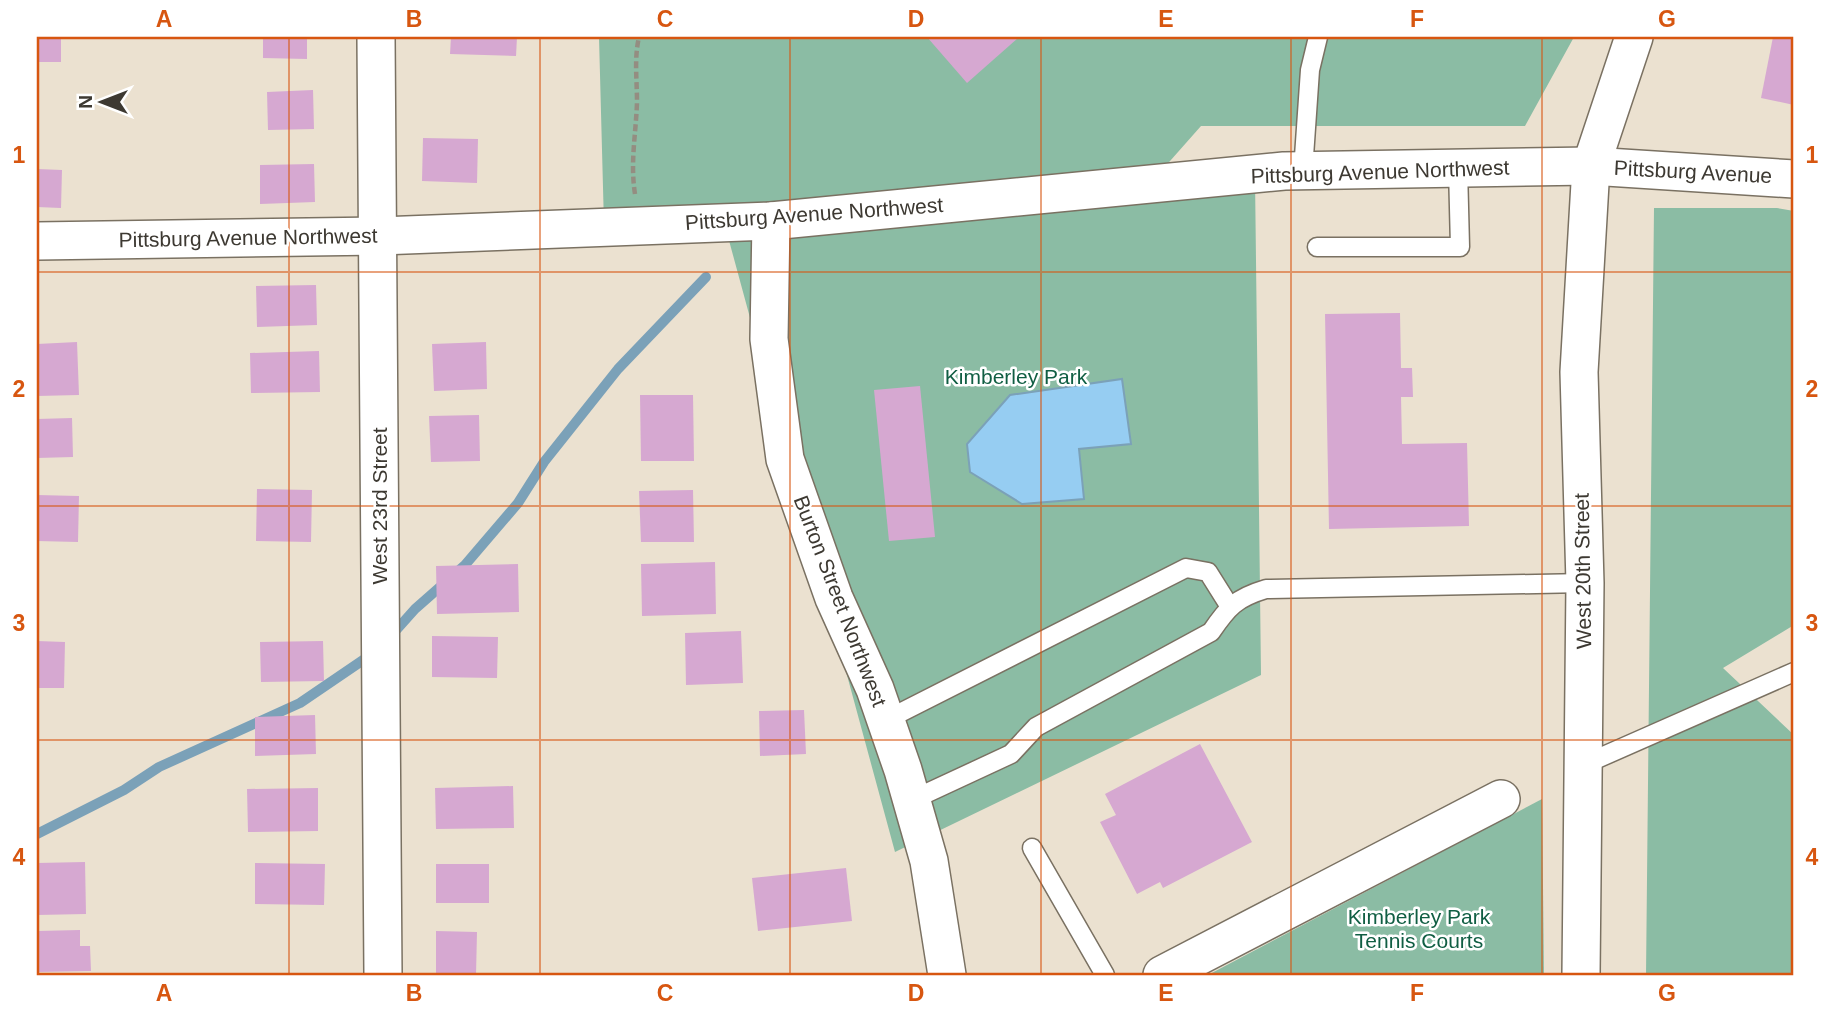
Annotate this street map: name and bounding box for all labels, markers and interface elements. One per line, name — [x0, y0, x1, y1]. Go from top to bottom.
text: A — [156, 6, 172, 32]
text: B — [406, 6, 422, 32]
text: C — [657, 6, 673, 32]
text: D — [908, 6, 924, 32]
text: E — [1158, 6, 1174, 32]
text: F — [1410, 6, 1424, 32]
text: G — [1658, 6, 1676, 32]
north arrow — [66, 66, 136, 136]
text: N — [75, 95, 96, 109]
text: 1 — [13, 142, 26, 168]
text: 1 — [1806, 142, 1819, 168]
street label: Pittsburg Avenue Northwest — [1250, 155, 1510, 188]
street label: Pittsburg Avenue — [1613, 156, 1773, 187]
street label: Pittsburg Avenue Northwest — [684, 193, 944, 234]
street label: Pittsburg Avenue Northwest — [118, 224, 378, 251]
park label: Kimberley Park — [945, 365, 1088, 388]
text: 2 — [13, 376, 25, 402]
text: 2 — [1806, 376, 1818, 402]
street label: West 23rd Street — [368, 427, 391, 585]
street label: Burton Street Northwest — [790, 492, 891, 710]
street label: West 20th Street — [1570, 493, 1595, 649]
text: 3 — [13, 610, 25, 636]
text: 3 — [1806, 610, 1818, 636]
text: 4 — [13, 844, 26, 870]
text: 4 — [1806, 844, 1819, 870]
park label: Kimberley Park Tennis Courts — [1348, 905, 1491, 952]
text: A — [156, 980, 172, 1006]
text: B — [406, 980, 422, 1006]
text: C — [657, 980, 673, 1006]
text: D — [908, 980, 924, 1006]
text: E — [1158, 980, 1174, 1006]
text: F — [1410, 980, 1424, 1006]
text: G — [1658, 980, 1676, 1006]

